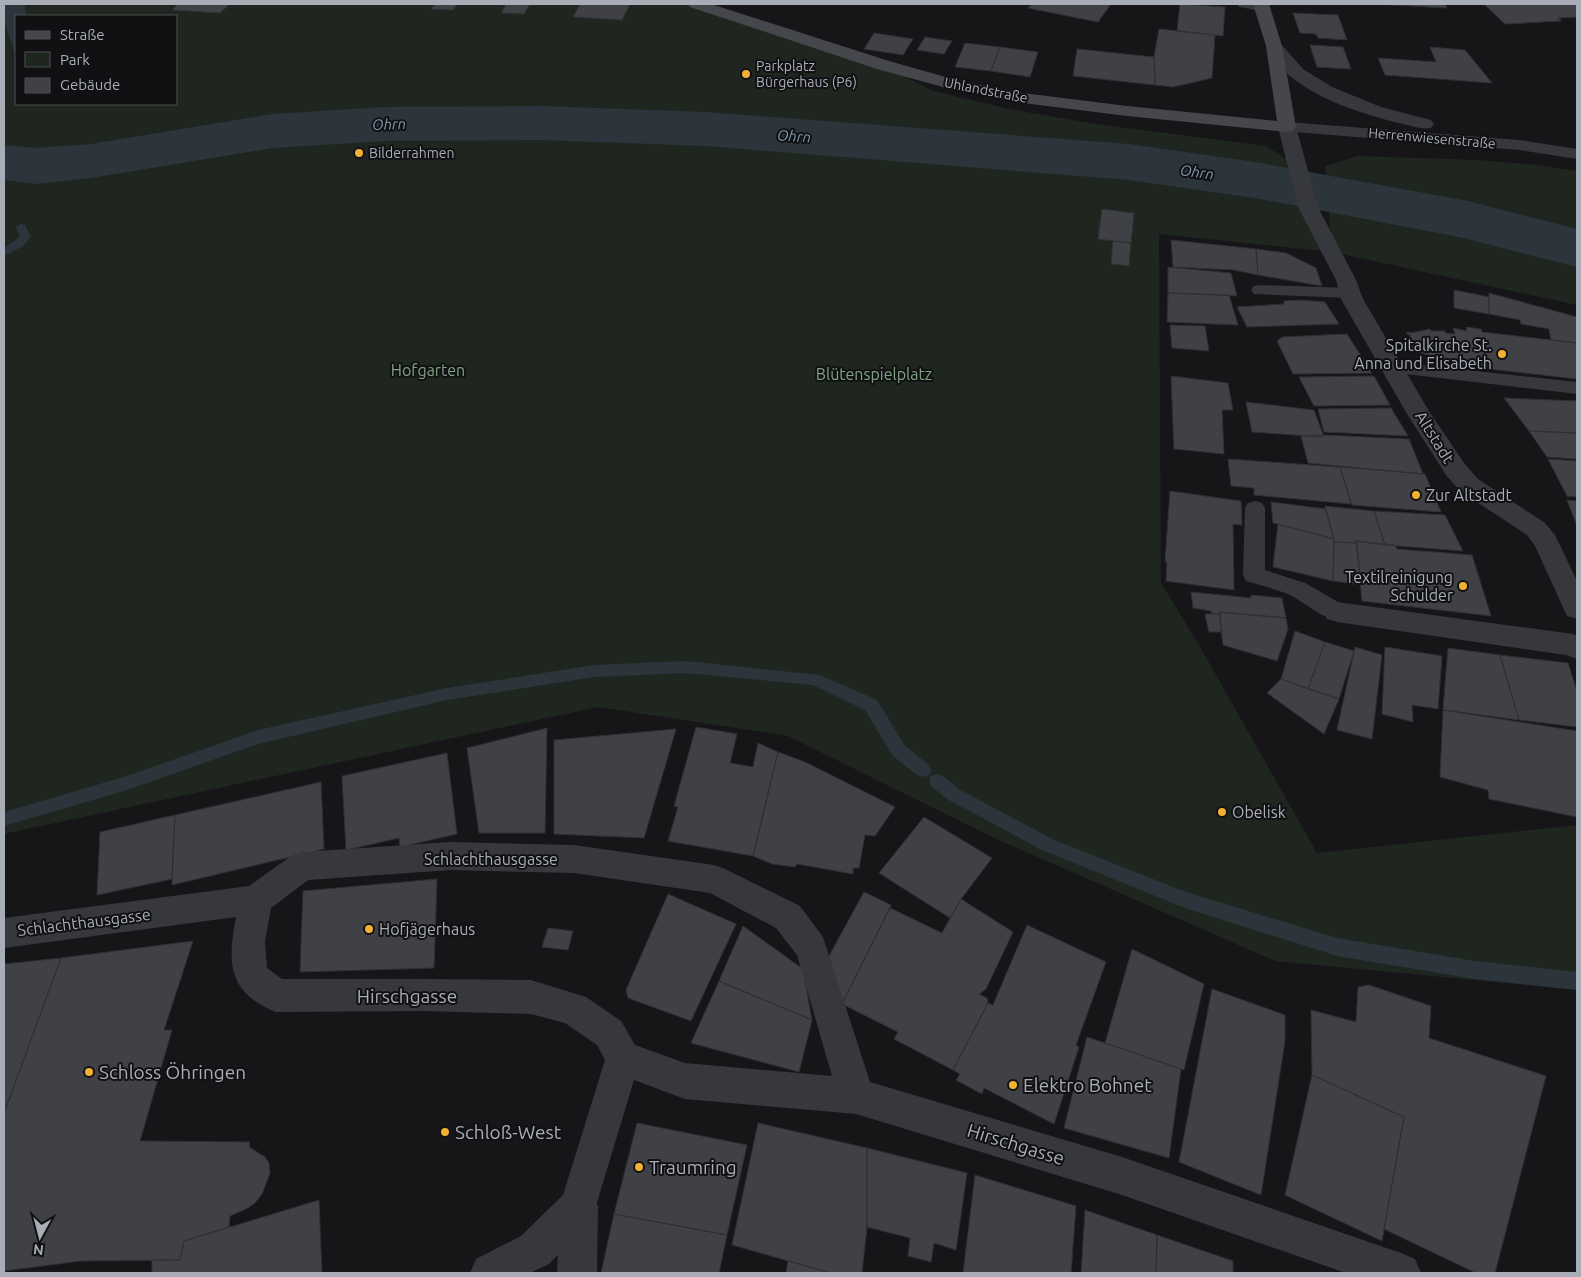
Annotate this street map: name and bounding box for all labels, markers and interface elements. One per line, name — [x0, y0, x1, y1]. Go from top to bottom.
legend — [15, 15, 178, 105]
text: Straße — [60, 26, 104, 43]
text: Park — [60, 51, 90, 68]
place label: Parkplatz Bürgerhaus (P6) — [756, 58, 857, 90]
marker: Parkplatz Bürgerhaus (P6) — [740, 68, 752, 80]
street label: Uhlandstraße — [943, 74, 1029, 106]
text: Gebäude — [60, 76, 120, 93]
water label: Ohrn — [372, 115, 406, 133]
street label: Herrenwiesenstraße — [1368, 124, 1496, 152]
water label: Ohrn — [777, 126, 811, 146]
place label: Bilderrahmen — [369, 145, 454, 161]
marker: Bilderrahmen — [353, 147, 365, 159]
water label: Ohrn — [1179, 161, 1215, 183]
place label: Spitalkirche St. Anna und Elisabeth — [1354, 336, 1492, 372]
marker: Spitalkirche St. Anna und Elisabeth — [1496, 348, 1508, 360]
park label: Hofgarten — [391, 361, 465, 379]
park label: Blütenspielplatz — [816, 365, 932, 383]
street label: Altstadt — [1412, 408, 1458, 467]
place label: Zur Altstadt — [1426, 486, 1512, 504]
marker: Zur Altstadt — [1410, 489, 1422, 501]
place label: Textilreinigung Schulder — [1345, 568, 1453, 604]
marker: Textilreinigung Schulder — [1457, 580, 1469, 592]
place label: Obelisk — [1232, 803, 1286, 821]
marker: Obelisk — [1216, 806, 1228, 818]
street label: Schlachthausgasse — [424, 850, 558, 868]
street label: Schlachthausgasse — [16, 905, 152, 939]
place label: Hofjägerhaus — [379, 920, 475, 938]
marker: Hofjägerhaus — [363, 923, 375, 935]
street label: Hirschgasse — [357, 985, 457, 1007]
place label: Schloss Öhringen — [99, 1061, 246, 1083]
marker: Schloss Öhringen — [83, 1066, 95, 1078]
place label: Elektro Bohnet — [1023, 1074, 1152, 1096]
marker: Elektro Bohnet — [1007, 1079, 1019, 1091]
street label: Hirschgasse — [965, 1119, 1067, 1169]
place label: Schloß-West — [455, 1121, 562, 1143]
marker: Schloß-West — [439, 1126, 451, 1138]
place label: Traumring — [649, 1156, 737, 1178]
marker: Traumring — [633, 1161, 645, 1173]
north arrow — [15, 1212, 65, 1262]
text: N — [32, 1241, 45, 1258]

